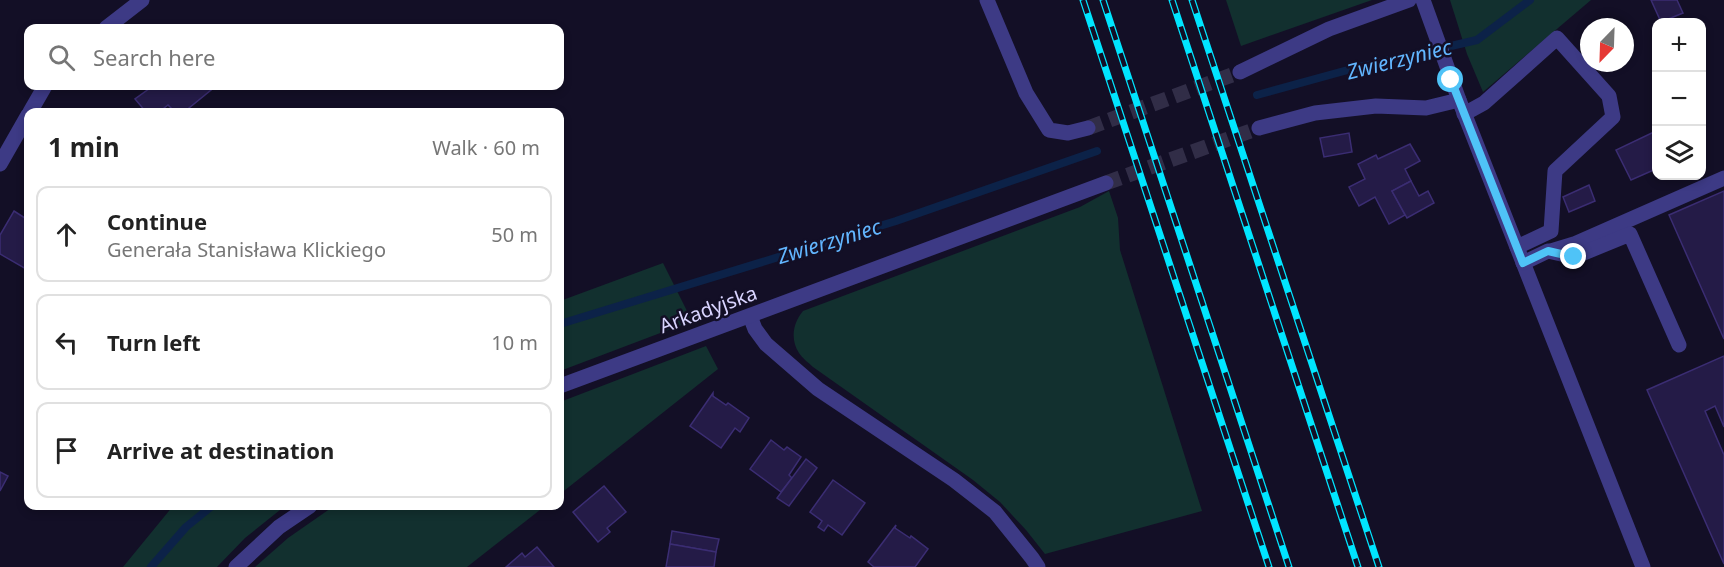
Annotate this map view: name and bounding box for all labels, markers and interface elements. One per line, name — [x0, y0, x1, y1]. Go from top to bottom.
north arrow — [1580, 18, 1634, 72]
map controls — [1652, 18, 1706, 180]
button: + — [1652, 18, 1706, 72]
search box — [24, 24, 564, 90]
water label: Zwierzyniec — [1343, 32, 1455, 86]
icon: search — [45, 41, 78, 74]
text: Search here — [93, 42, 215, 72]
route start — [1437, 66, 1463, 92]
button: − — [1652, 72, 1706, 126]
button: layers — [1652, 126, 1706, 180]
text: 1 min — [48, 129, 120, 165]
text: Walk · 60 m — [432, 134, 540, 161]
text: Continue — [107, 206, 207, 236]
water label: Zwierzyniec — [773, 212, 885, 270]
icon: ahead — [50, 218, 83, 251]
text: 50 m — [491, 221, 538, 248]
text: Generała Stanisława Klickiego — [107, 236, 386, 263]
route end — [1560, 243, 1586, 269]
street label: Arkadyjska — [655, 279, 761, 339]
icon: left — [50, 326, 83, 359]
text: Turn left — [107, 327, 201, 357]
text: 10 m — [491, 329, 538, 356]
icon: arrive — [50, 434, 83, 467]
text: Arrive at destination — [107, 435, 334, 465]

